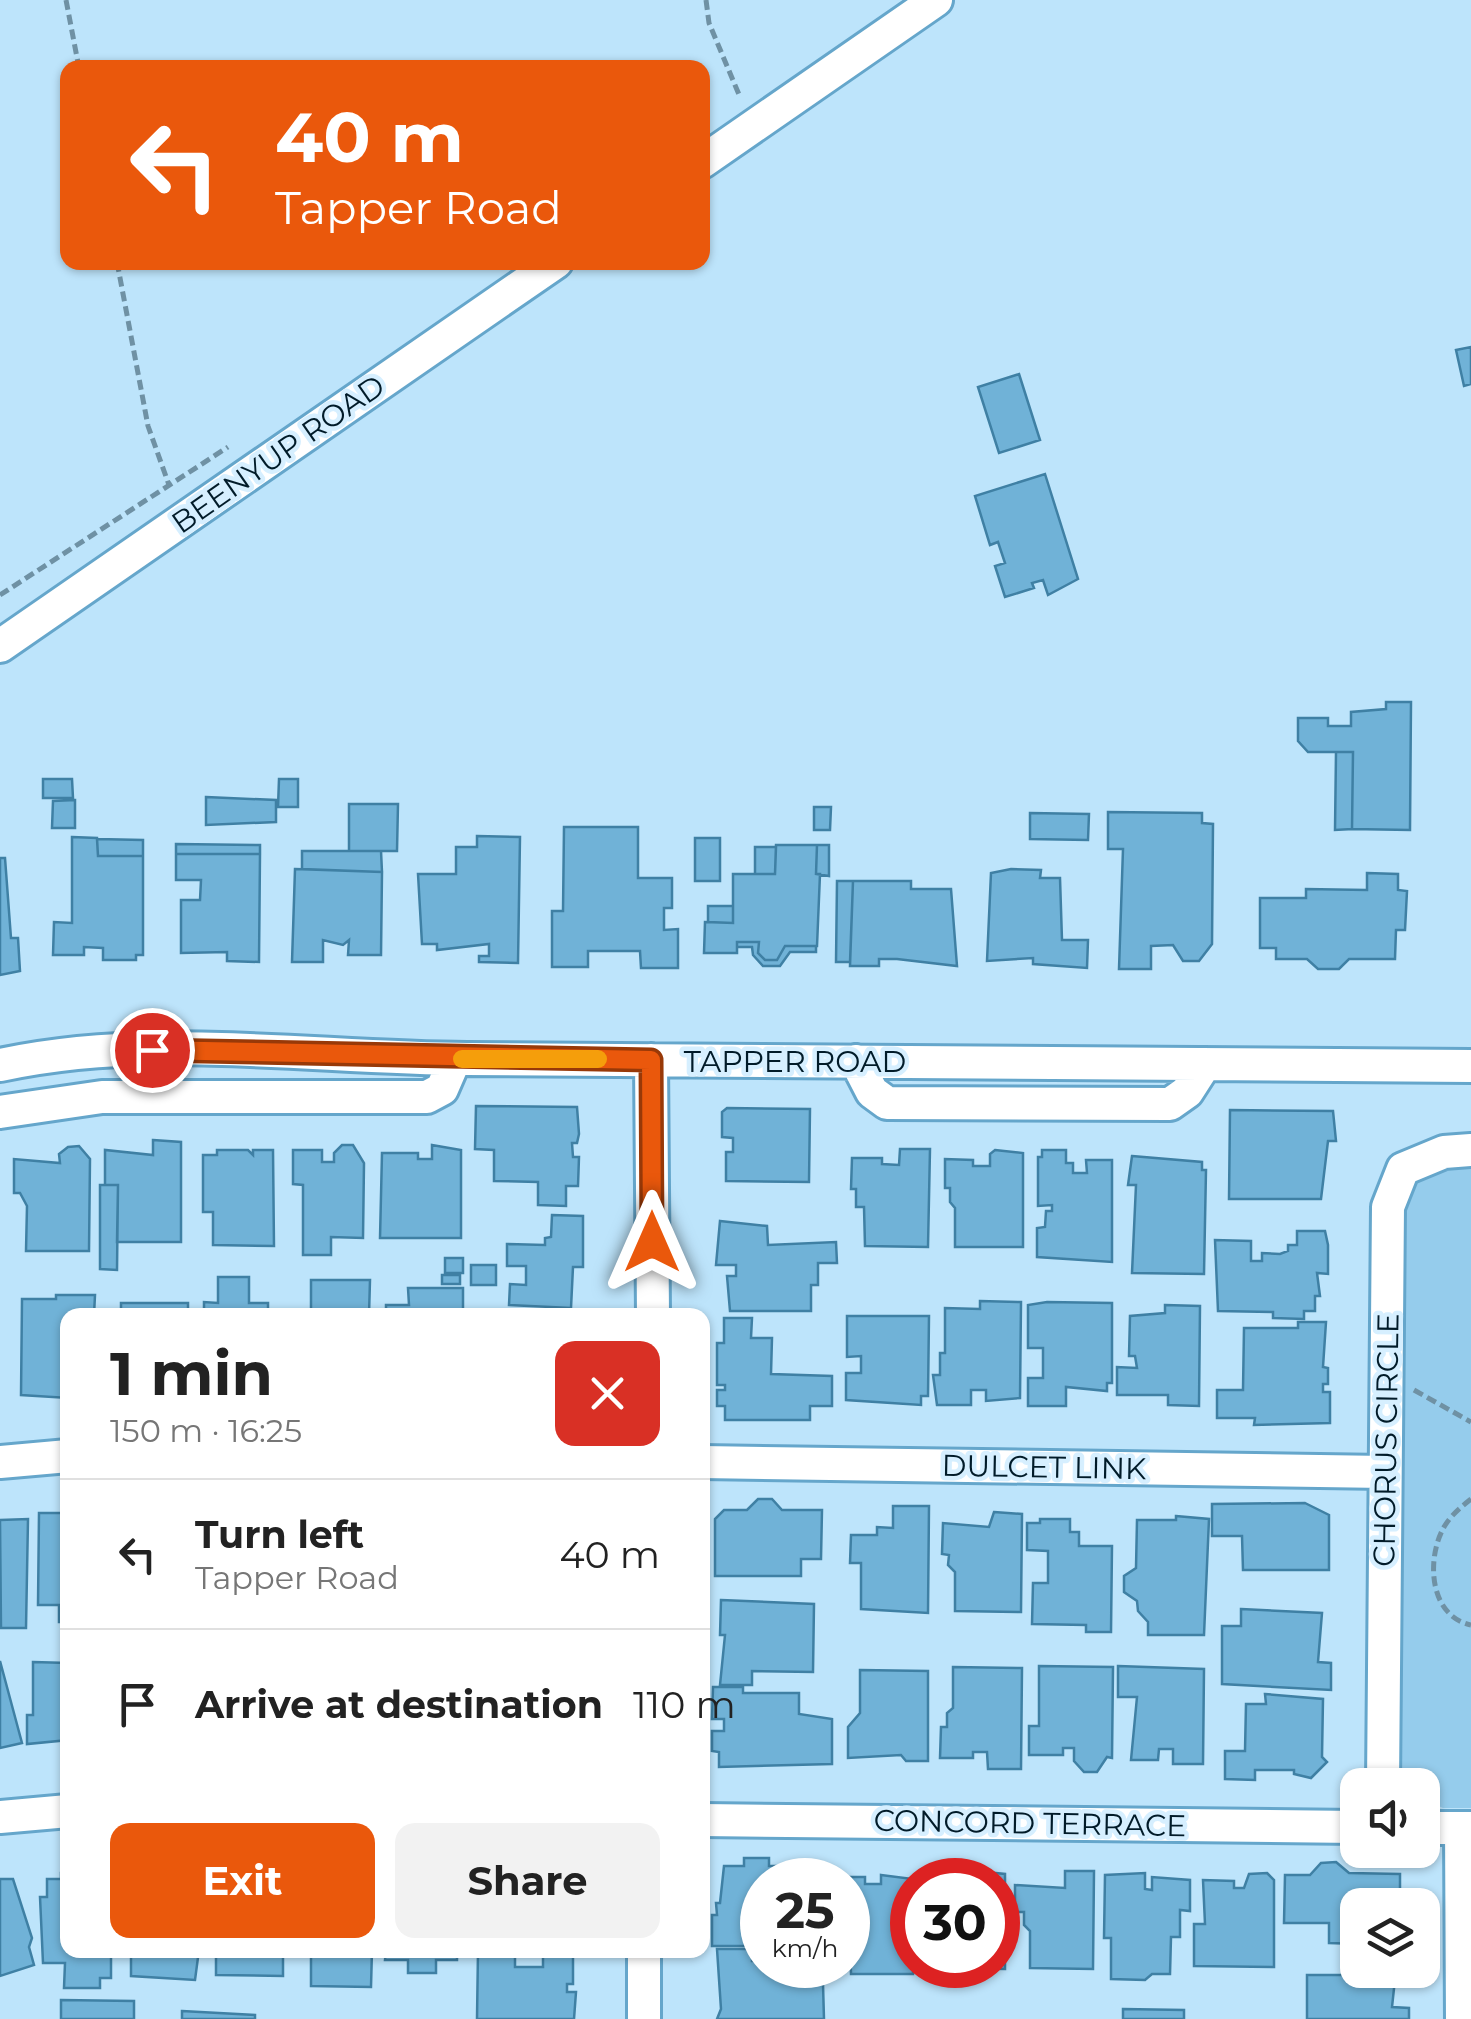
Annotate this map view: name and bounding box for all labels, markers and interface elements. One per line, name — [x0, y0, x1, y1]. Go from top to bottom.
text: 40 m — [275, 94, 464, 180]
icon: left — [110, 100, 240, 230]
text: Tapper Road — [275, 180, 562, 235]
street label: BEENYUP ROAD — [164, 367, 392, 541]
pin — [110, 1008, 195, 1093]
icon: arrive — [125, 1023, 180, 1078]
street label: TAPPER ROAD — [684, 1043, 906, 1080]
position arrow — [600, 1190, 704, 1294]
street label: CHORUS CIRCLE — [1365, 1313, 1407, 1567]
text: 1 min — [110, 1337, 273, 1410]
button: close — [555, 1341, 660, 1446]
text: 150 m · 16:25 — [110, 1411, 302, 1450]
street label: DULCET LINK — [941, 1447, 1147, 1487]
text: Turn left — [195, 1511, 364, 1558]
icon: left — [110, 1527, 165, 1582]
text: 40 m — [559, 1531, 660, 1578]
text: Tapper Road — [195, 1558, 399, 1597]
icon: arrive — [110, 1677, 165, 1732]
text: Arrive at destination — [195, 1681, 603, 1728]
text: 110 m — [633, 1681, 736, 1728]
map controls — [1340, 1768, 1440, 1988]
button: sound — [1340, 1768, 1440, 1868]
street label: CONCORD TERRACE — [873, 1802, 1187, 1844]
button: Exit — [110, 1823, 375, 1938]
button: Share — [395, 1823, 660, 1938]
speed limit sign: 30 — [890, 1858, 1020, 1988]
text: 25 — [775, 1880, 835, 1941]
button: layers — [1340, 1888, 1440, 1988]
text: km/h — [772, 1933, 838, 1963]

